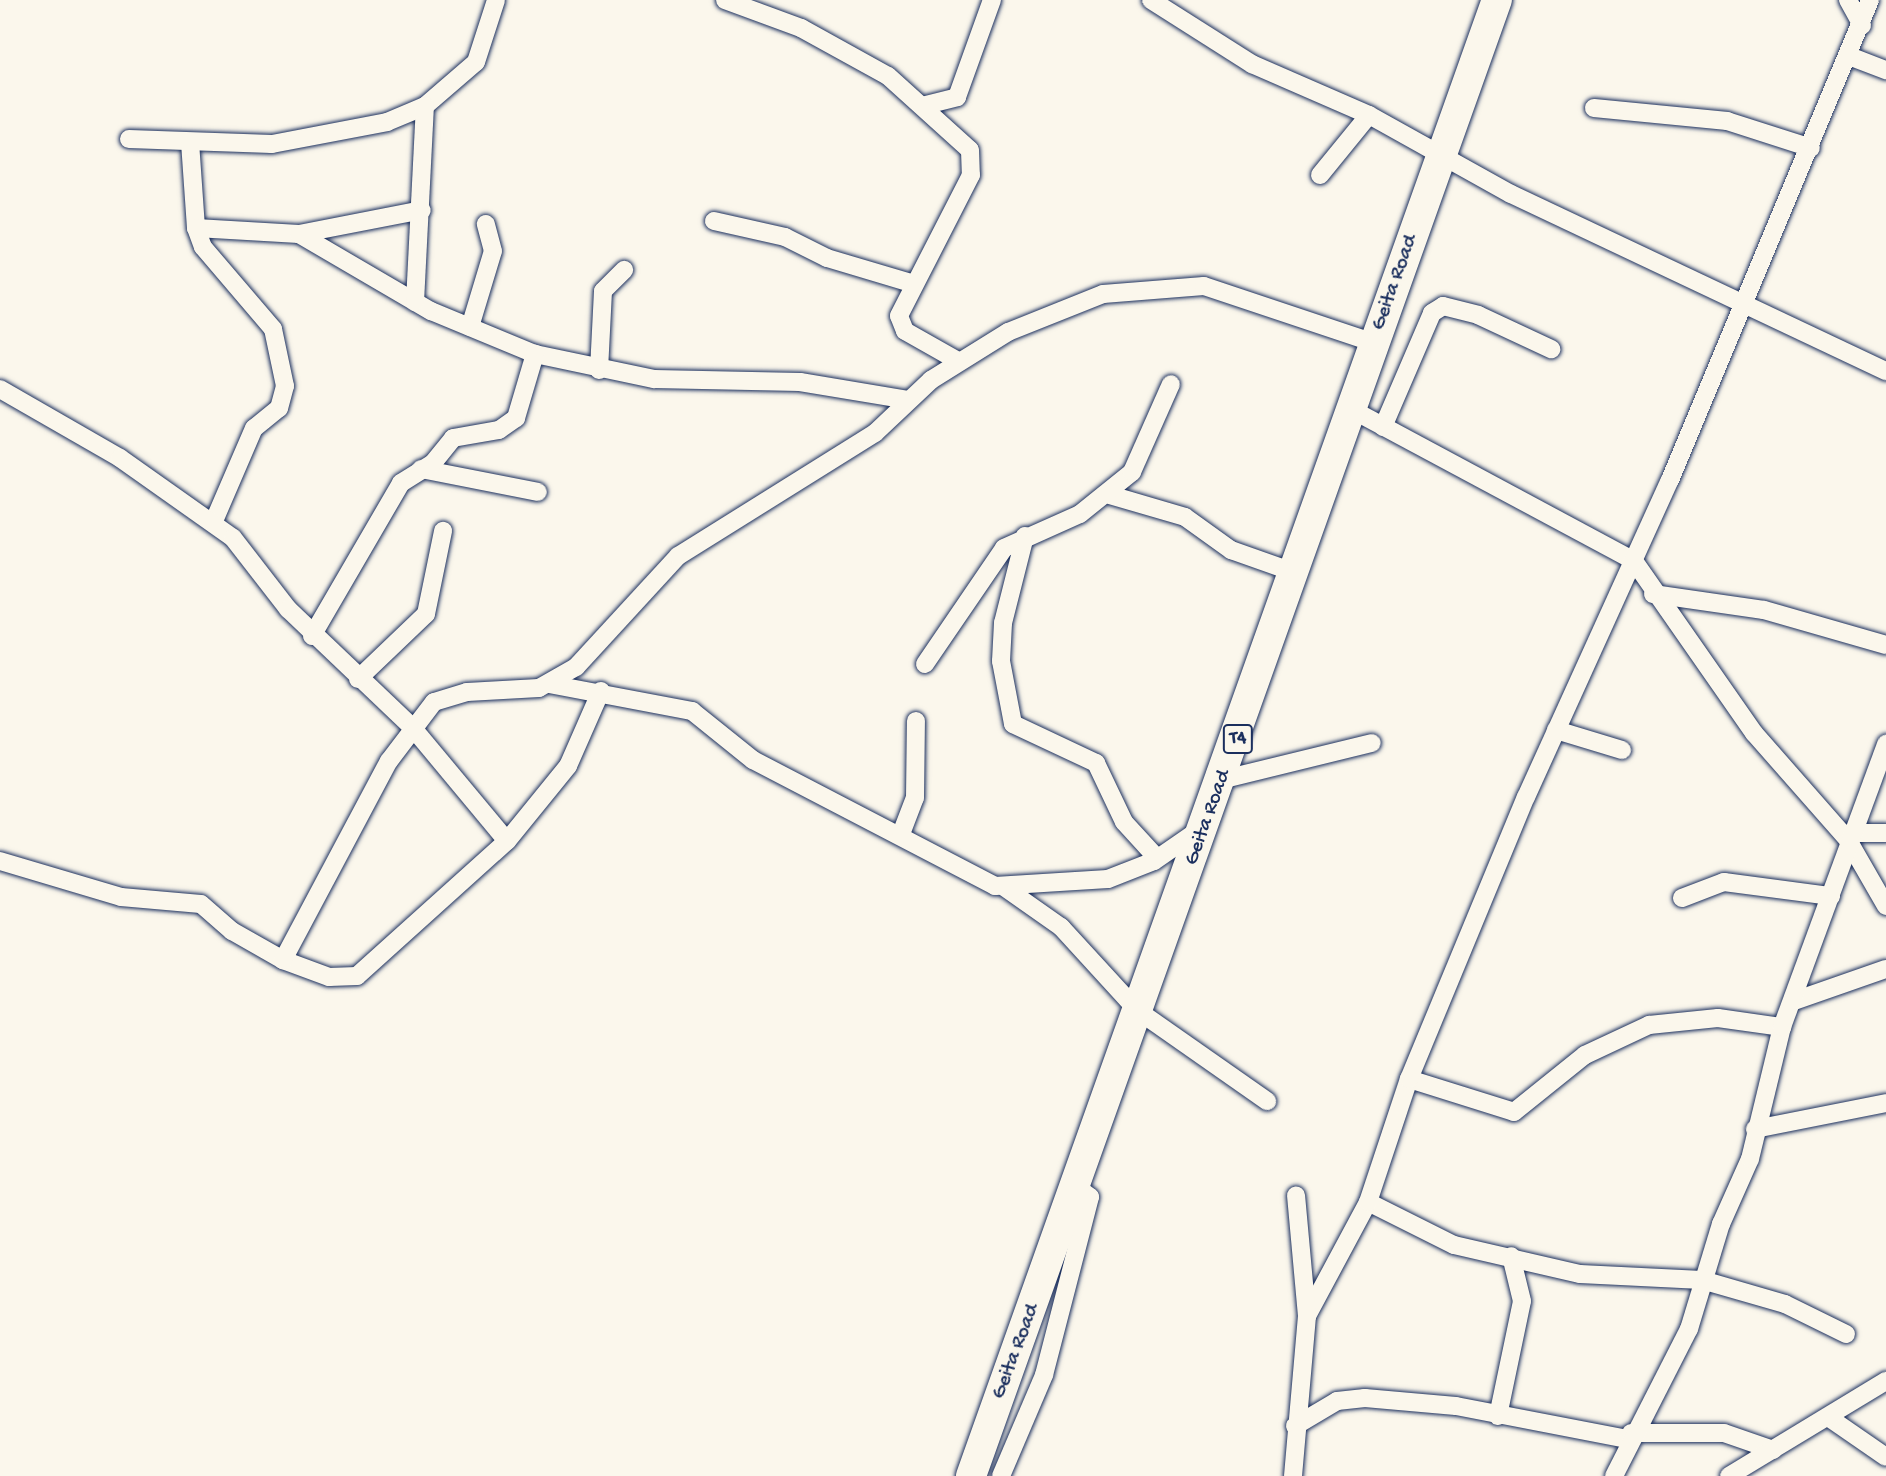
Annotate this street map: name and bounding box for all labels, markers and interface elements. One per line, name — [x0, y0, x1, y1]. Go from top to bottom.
street label: Geita Road — [1367, 232, 1425, 334]
road number: T4 — [1222, 724, 1254, 754]
street label: Geita Road — [1180, 767, 1238, 869]
street label: Geita Road — [987, 1301, 1047, 1403]

